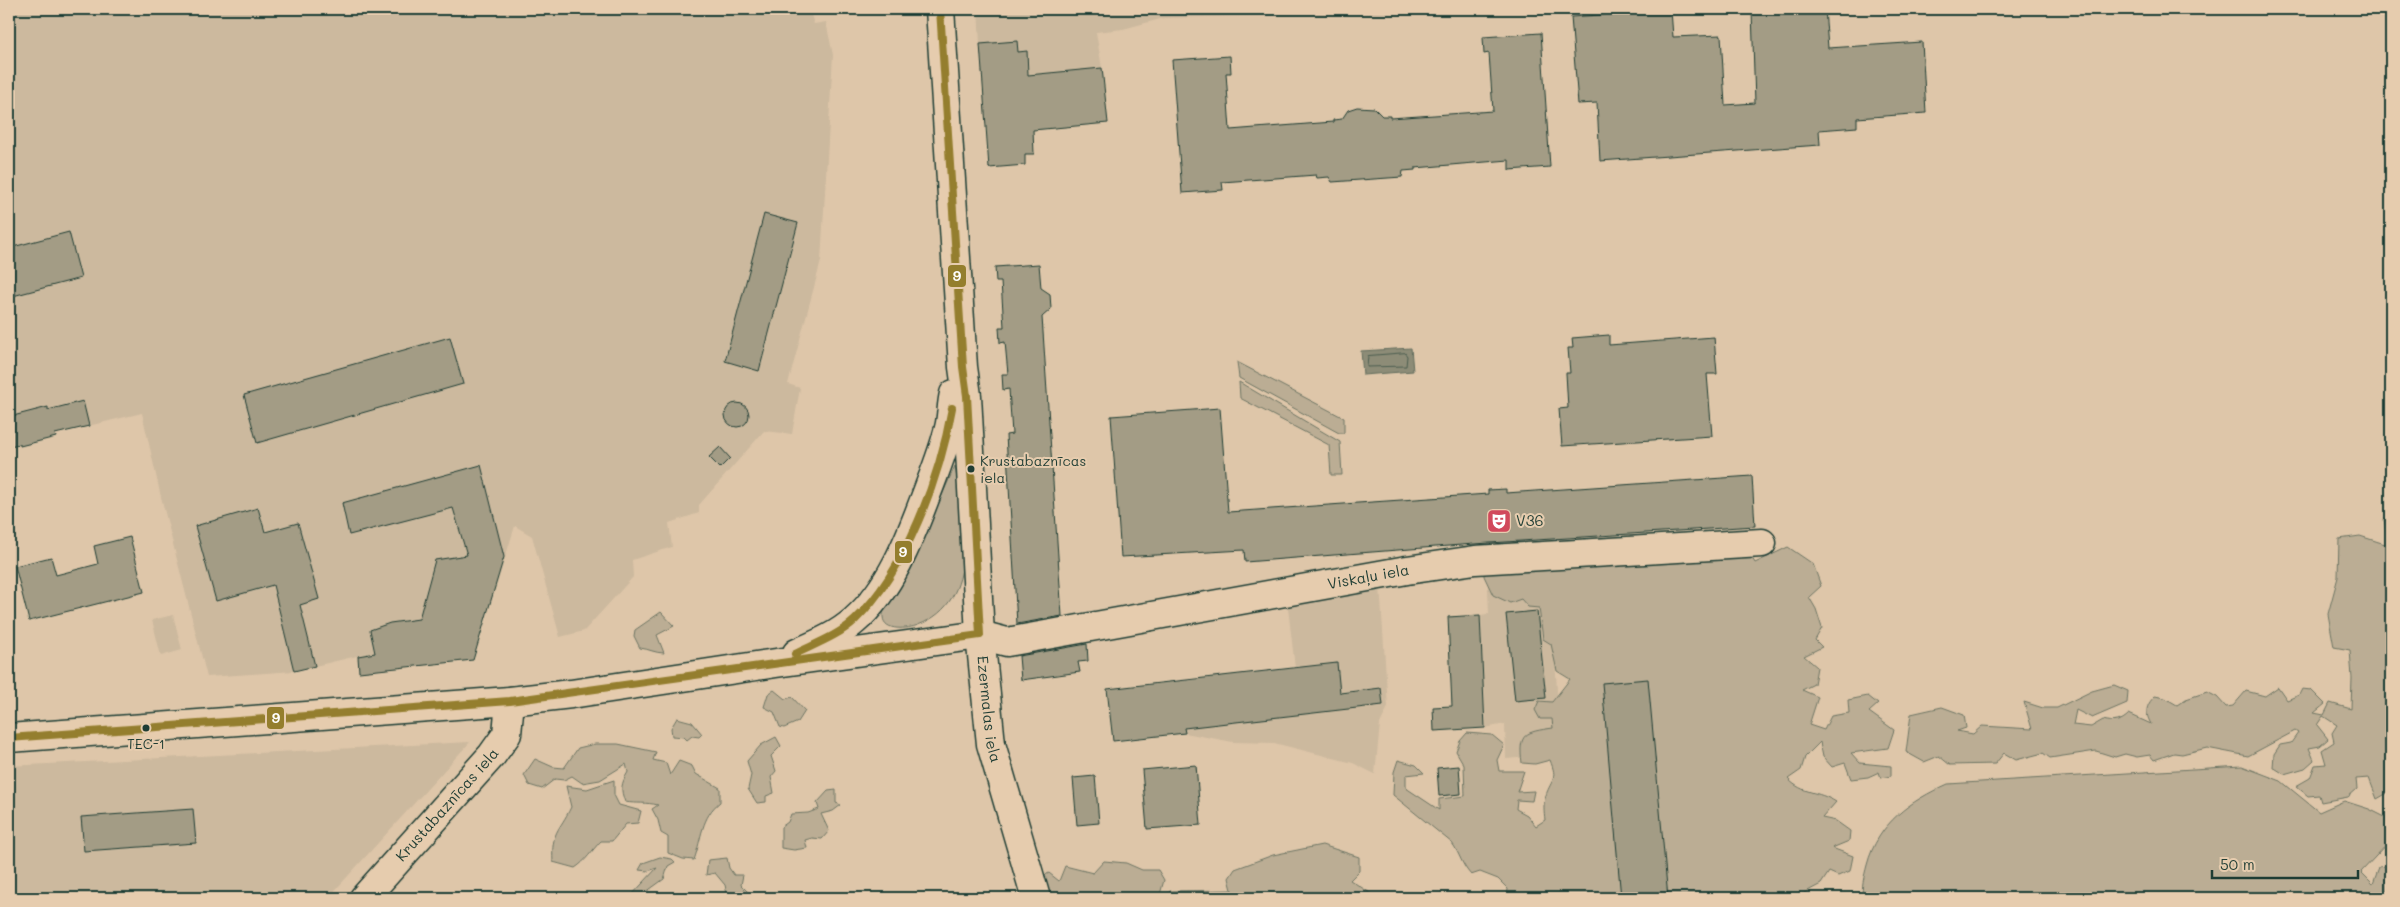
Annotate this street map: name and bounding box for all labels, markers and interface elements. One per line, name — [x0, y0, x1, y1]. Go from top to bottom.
line badge: 9 — [947, 264, 967, 288]
text: 9 — [953, 266, 962, 285]
place label: Krustabaznīcas iela — [980, 451, 1086, 487]
marker: Krustabaznīcas iela — [966, 464, 976, 474]
theatre icon: V36 — [1486, 508, 1512, 534]
place label: V36 — [1516, 510, 1544, 530]
line badge: 9 — [894, 540, 913, 564]
text: 9 — [899, 542, 908, 561]
street label: Viskaļu iela — [1326, 559, 1411, 593]
street label: Ezermalas iela — [973, 655, 1007, 765]
line badge: 9 — [266, 706, 285, 730]
text: 9 — [272, 708, 281, 727]
marker: TEC-1 — [141, 723, 151, 733]
place label: TEC-1 — [127, 734, 165, 753]
street label: Krustabaznīcas iela — [391, 744, 503, 865]
scale bar — [2212, 847, 2359, 879]
text: 50 m — [2220, 854, 2255, 874]

